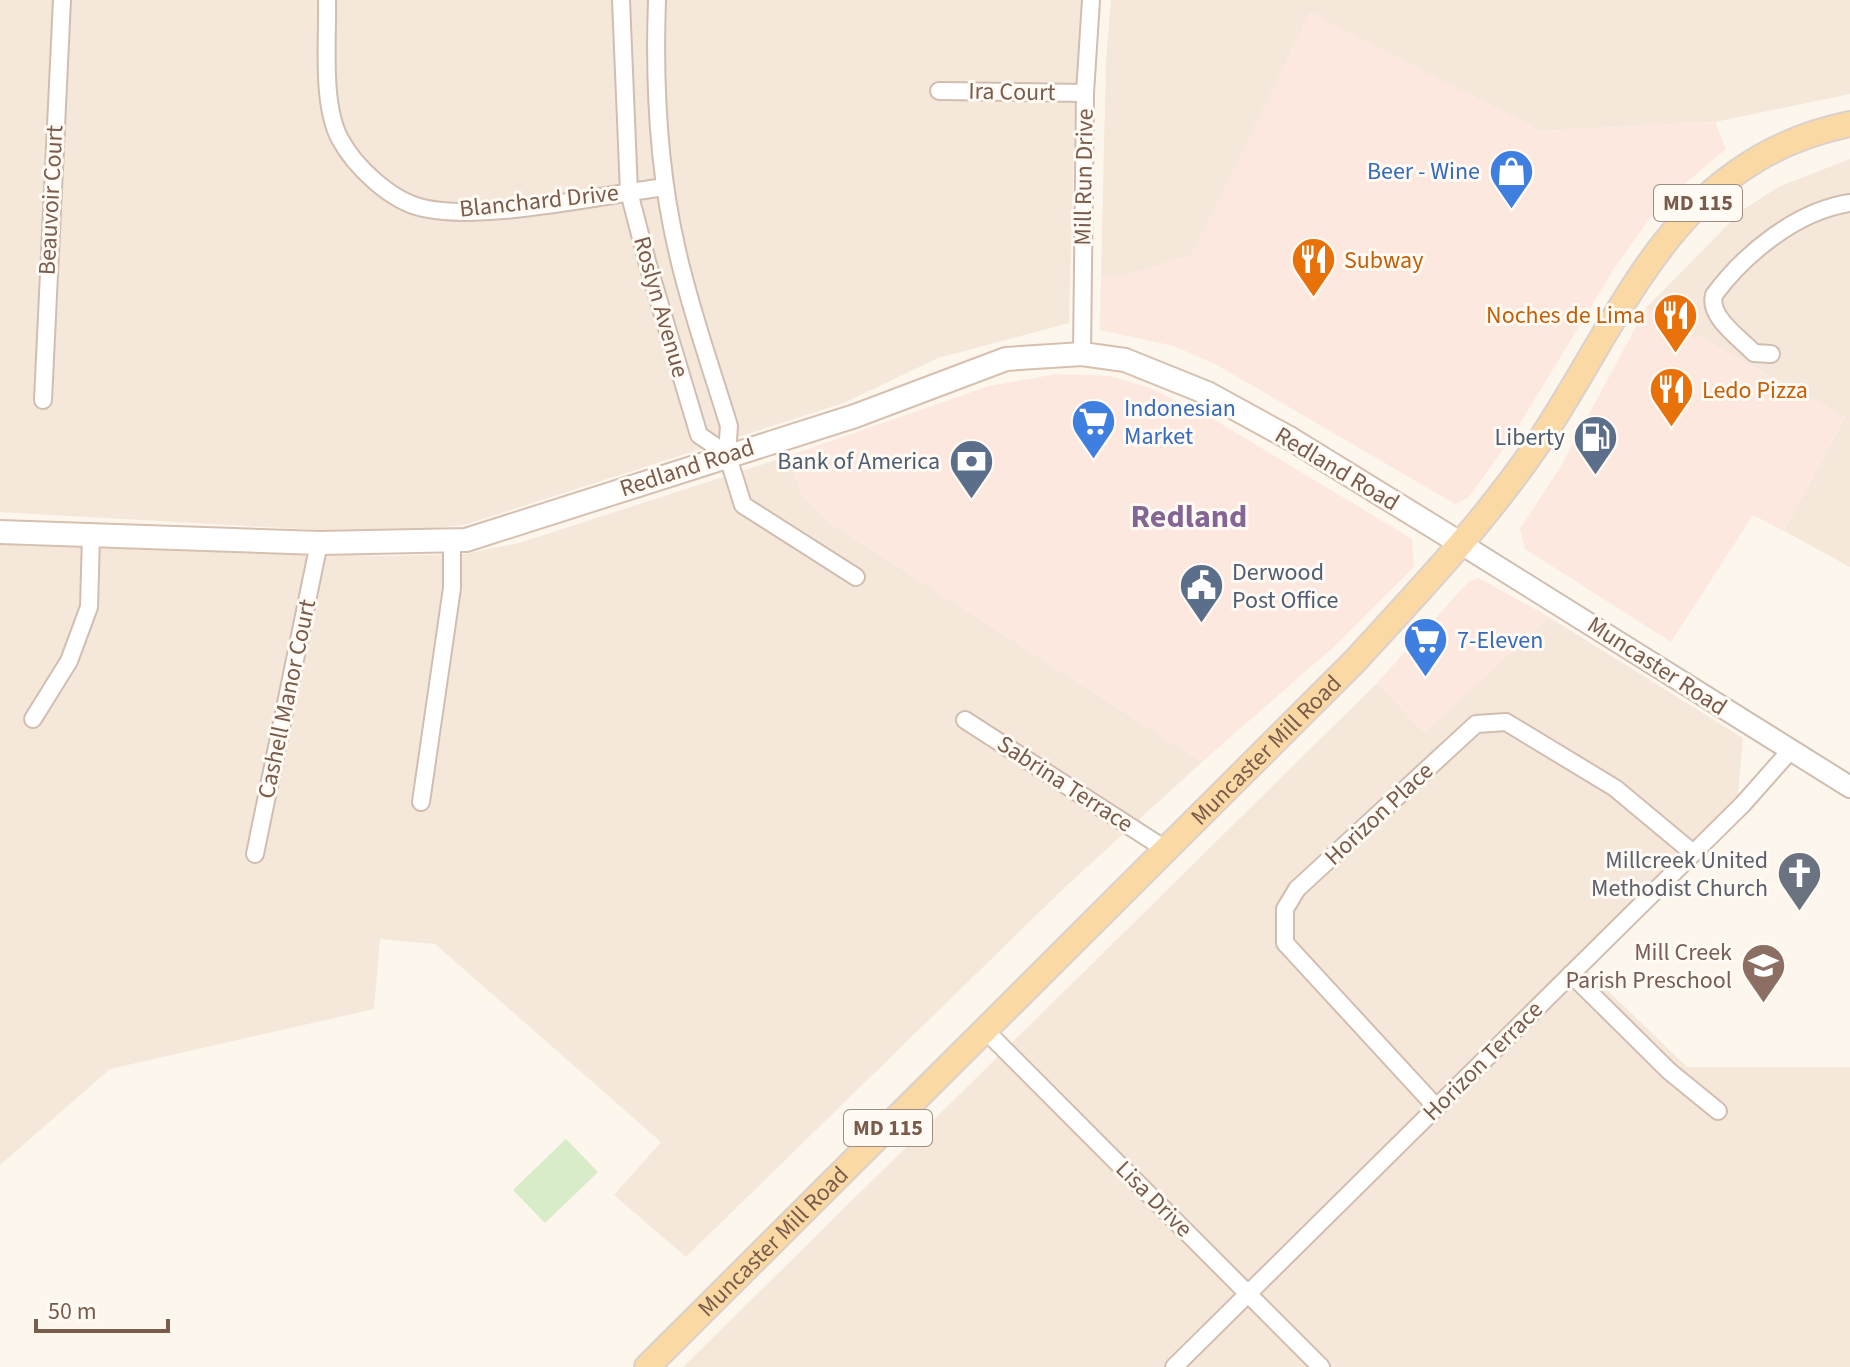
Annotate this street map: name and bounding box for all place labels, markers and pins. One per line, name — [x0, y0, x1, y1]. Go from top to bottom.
shop icon: Beer - Wine — [1487, 147, 1535, 210]
place label: Beer - Wine — [1367, 154, 1480, 189]
restaurant icon: Subway — [1289, 236, 1337, 299]
place label: Subway — [1344, 243, 1423, 278]
restaurant icon: Noches de Lima — [1652, 291, 1700, 354]
place label: Noches de Lima — [1486, 298, 1645, 333]
restaurant icon: Ledo Pizza — [1647, 366, 1695, 429]
place label: Ledo Pizza — [1702, 373, 1808, 408]
place label: Indonesian Market — [1124, 391, 1236, 454]
supermarket icon: Indonesian Market — [1069, 398, 1117, 461]
fuel station icon: Liberty — [1572, 413, 1620, 476]
place label: Liberty — [1495, 420, 1565, 455]
bank icon: Bank of America — [947, 437, 995, 500]
place label: Bank of America — [777, 444, 940, 479]
place label: Derwood Post Office — [1232, 555, 1338, 618]
public building icon: Derwood Post Office — [1177, 562, 1225, 625]
supermarket icon: 7-Eleven — [1402, 616, 1450, 679]
place label: 7-Eleven — [1457, 623, 1543, 658]
place label: Millcreek United Methodist Church — [1591, 843, 1768, 906]
church icon: Millcreek United Methodist Church — [1775, 850, 1823, 913]
place label: Mill Creek Parish Preschool — [1565, 935, 1732, 998]
school or university icon: Mill Creek Parish Preschool — [1739, 942, 1787, 1005]

